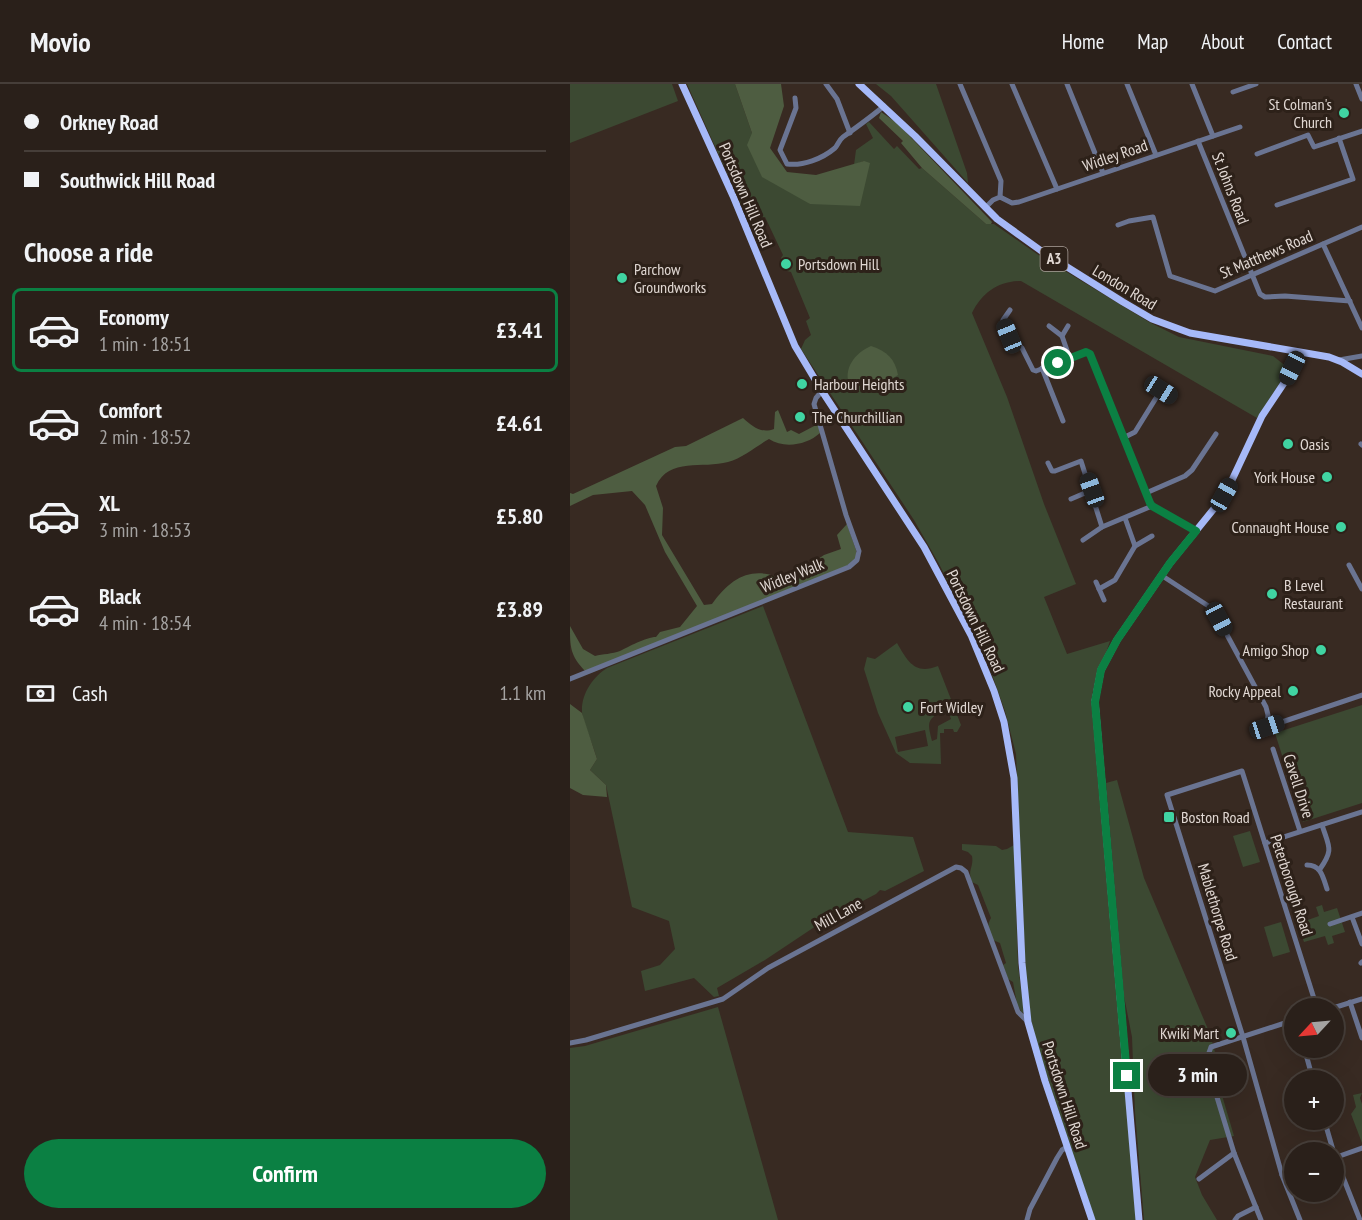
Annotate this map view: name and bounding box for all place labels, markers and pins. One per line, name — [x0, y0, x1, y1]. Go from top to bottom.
place label: St Colman's Church — [1269, 94, 1332, 132]
marker: St Colman's Church — [1337, 106, 1351, 120]
place label: Portsdown Hill — [798, 254, 880, 274]
marker: Portsdown Hill — [779, 257, 793, 271]
place label: Parchow Groundworks — [634, 259, 706, 297]
marker: Parchow Groundworks — [615, 271, 629, 285]
place label: Harbour Heights — [814, 374, 904, 394]
marker: Harbour Heights — [795, 377, 809, 391]
place label: The Churchillian — [812, 407, 902, 427]
marker: The Churchillian — [793, 410, 807, 424]
place label: Oasis — [1300, 434, 1329, 454]
marker: Oasis — [1281, 437, 1295, 451]
place label: York House — [1254, 467, 1315, 487]
marker: York House — [1320, 470, 1334, 484]
place label: Connaught House — [1232, 517, 1329, 537]
marker: Connaught House — [1334, 520, 1348, 534]
place label: B Level Restaurant — [1284, 575, 1344, 613]
marker: B Level Restaurant — [1265, 587, 1279, 601]
place label: Amigo Shop — [1243, 640, 1309, 660]
marker: Amigo Shop — [1314, 643, 1328, 657]
place label: Rocky Appeal — [1208, 681, 1281, 701]
marker: Rocky Appeal — [1286, 684, 1300, 698]
place label: Fort Widley — [920, 697, 983, 717]
marker: Fort Widley — [901, 700, 915, 714]
place label: Boston Road — [1181, 807, 1250, 827]
marker: Boston Road — [1162, 810, 1176, 824]
place label: Kwiki Mart — [1160, 1023, 1220, 1043]
marker: Kwiki Mart — [1224, 1026, 1238, 1040]

